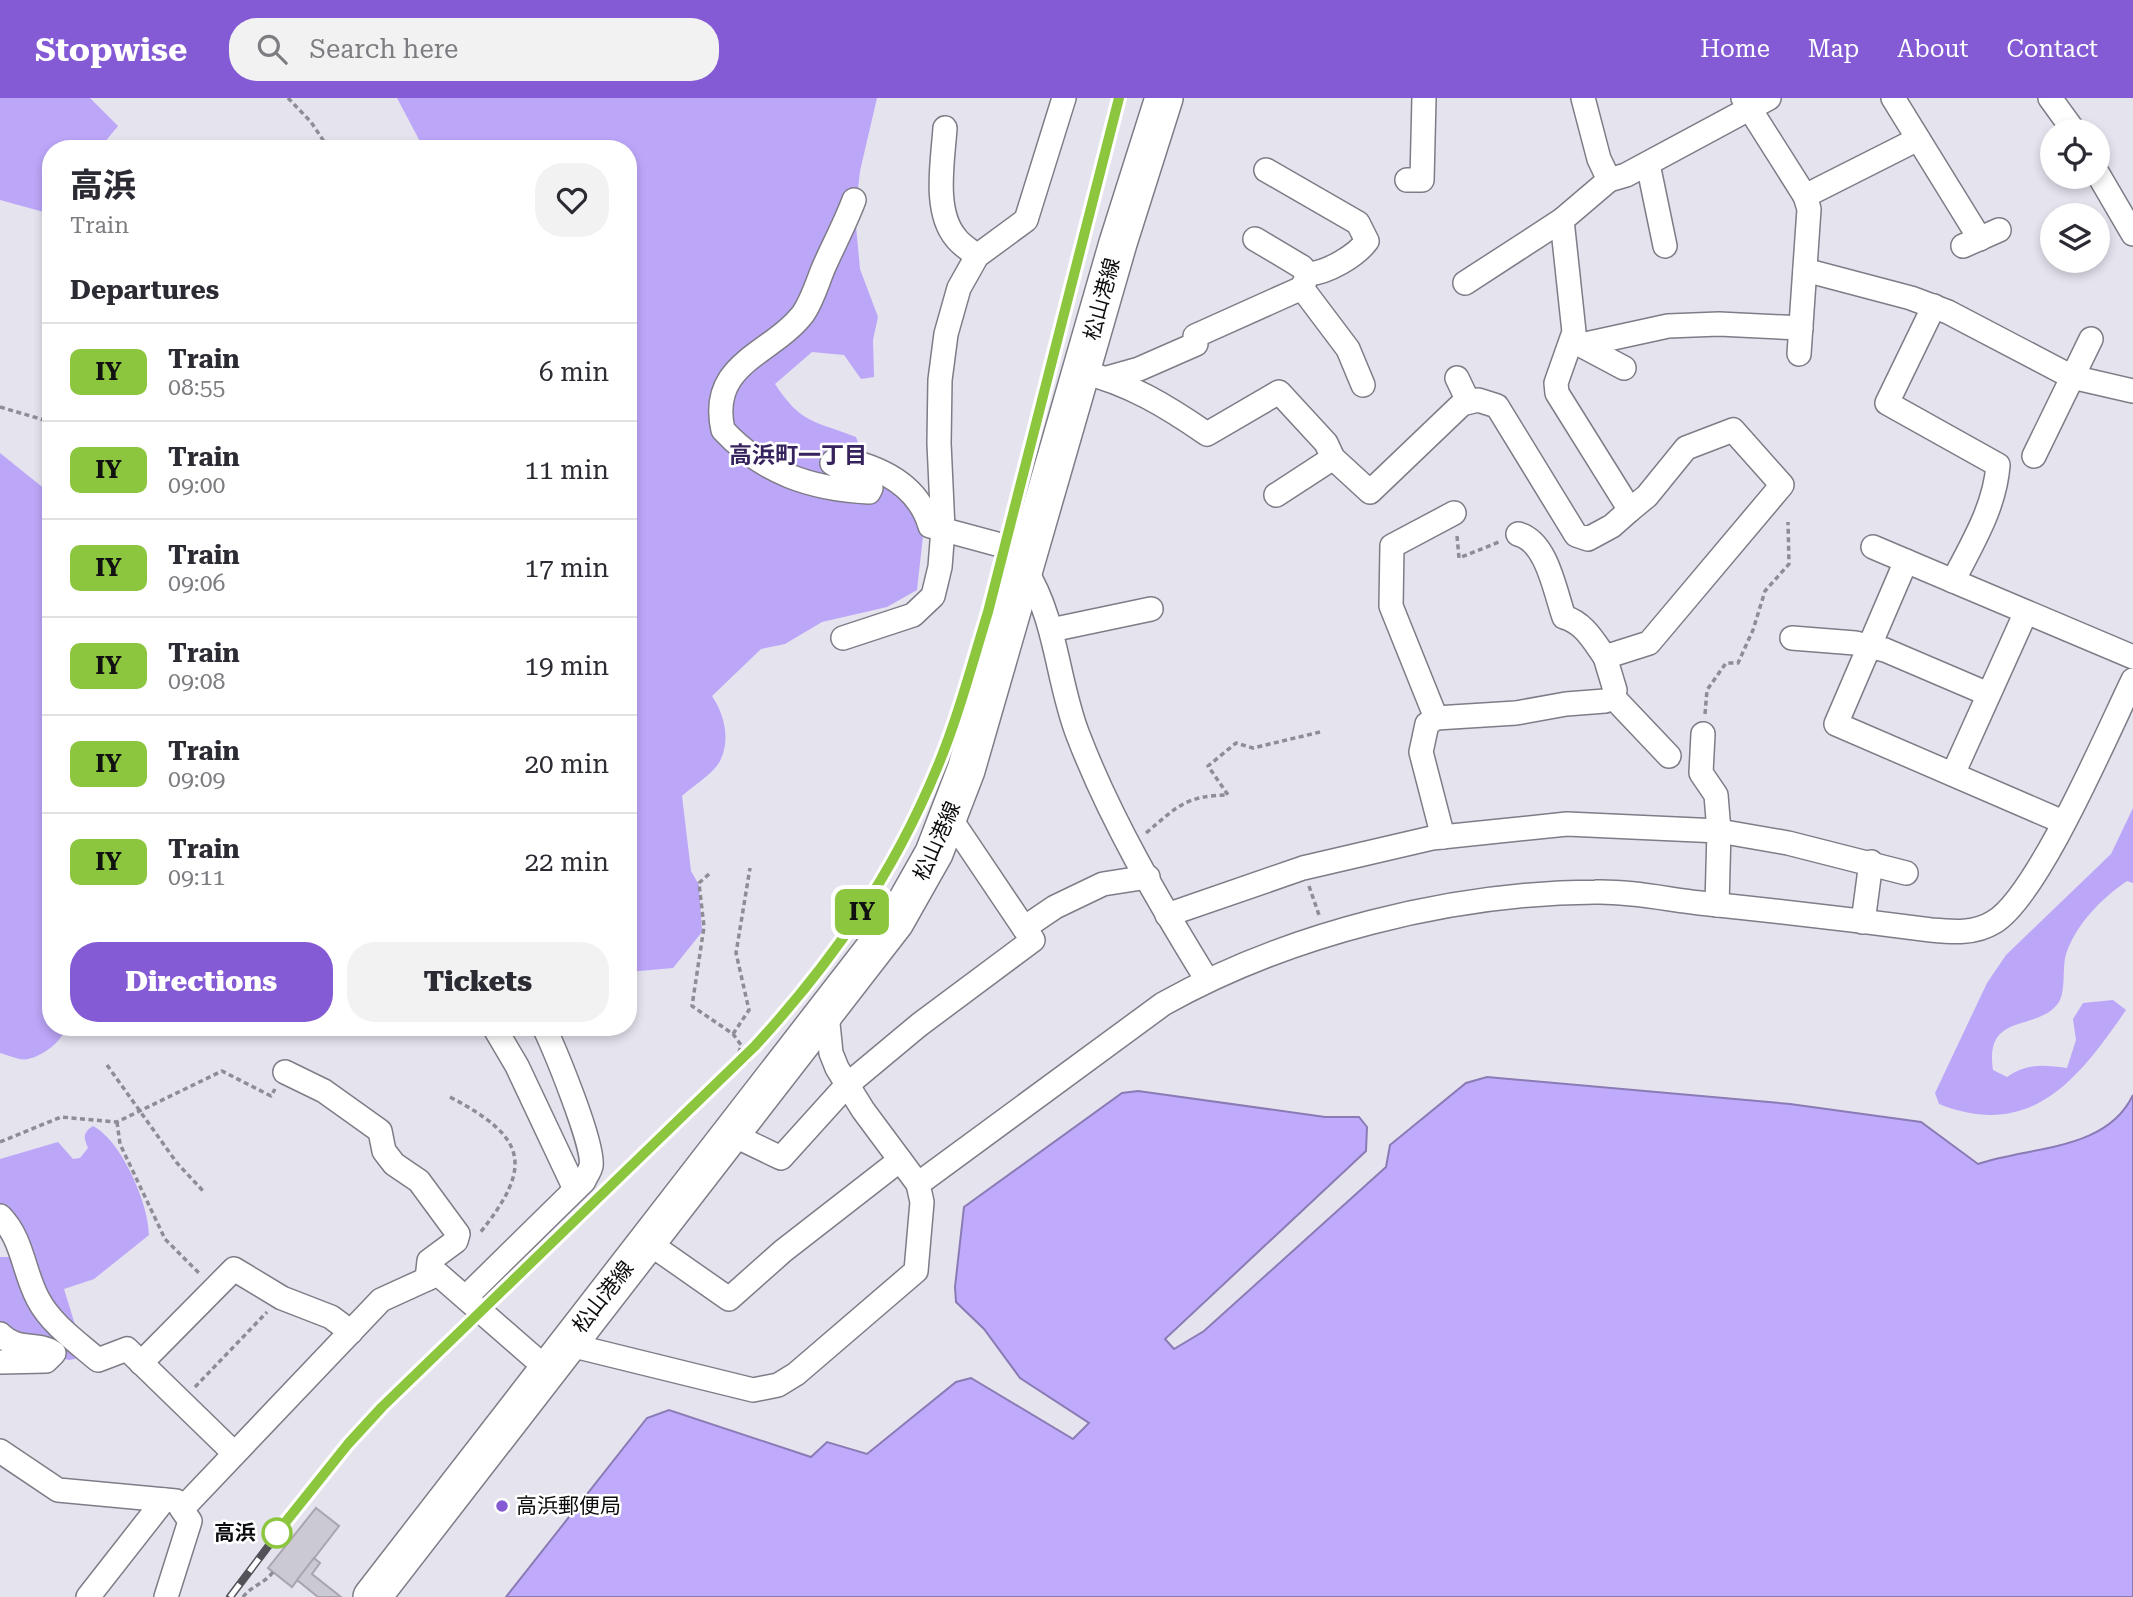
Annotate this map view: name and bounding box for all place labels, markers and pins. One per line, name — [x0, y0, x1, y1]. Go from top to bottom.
place label: 高浜郵便局 — [516, 1494, 621, 1518]
marker: 高浜郵便局 — [494, 1498, 510, 1514]
marker: 高浜 — [262, 1518, 292, 1548]
place label: 高浜 — [214, 1521, 256, 1545]

